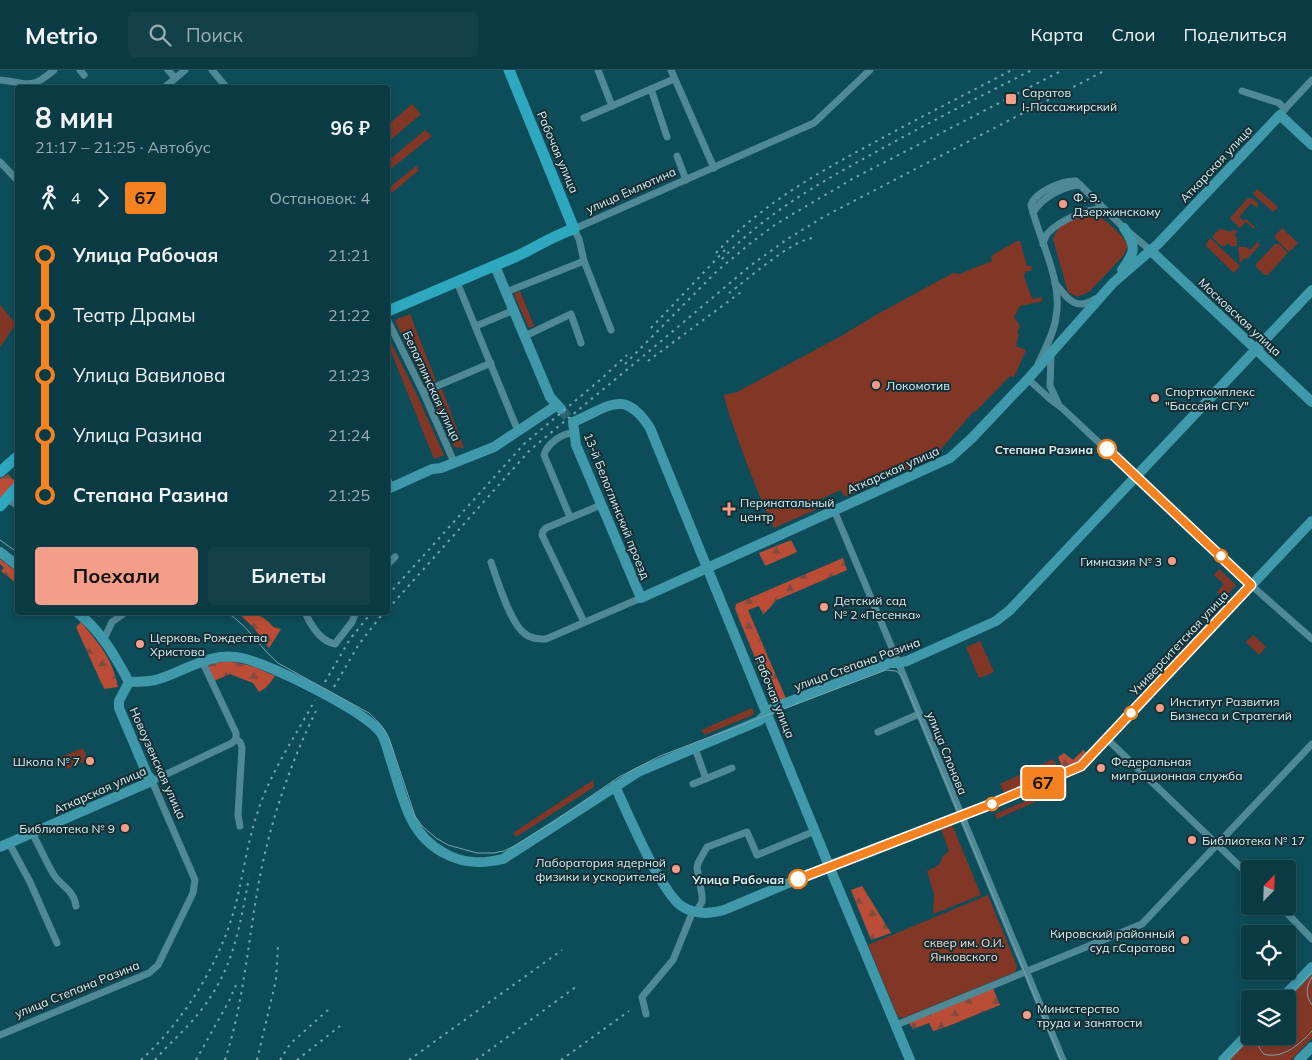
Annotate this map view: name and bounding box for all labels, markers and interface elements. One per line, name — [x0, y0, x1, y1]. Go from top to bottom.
search box — [128, 12, 478, 57]
text: Metrio — [25, 20, 98, 50]
icon: search — [146, 21, 174, 49]
text: Поиск — [186, 23, 243, 47]
text: Карта — [1031, 23, 1083, 46]
text: Слои — [1111, 23, 1156, 46]
text: Поделиться — [1184, 23, 1287, 46]
place label: Саратов I-Пассажирский — [1022, 85, 1117, 114]
marker: Саратов I-Пассажирский — [1004, 92, 1018, 106]
text: 8 мин — [35, 100, 114, 135]
street label: Рабочая улица — [534, 109, 582, 195]
text: 96 ₽ — [331, 116, 370, 140]
street label: Аткарская улица — [1177, 122, 1255, 206]
text: 21:17 – 21:25 · Автобус — [35, 137, 211, 157]
street label: улица Емлютина — [584, 163, 678, 217]
icon: walk — [35, 184, 63, 212]
icon: forward — [89, 184, 117, 212]
text: 67 — [135, 186, 156, 209]
text: 4 — [71, 188, 81, 208]
text: Остановок: 4 — [269, 188, 370, 208]
place label: Ф. Э. Дзержинскому — [1073, 190, 1161, 219]
marker: Ф. Э. Дзержинскому — [1057, 198, 1069, 210]
text: Улица Рабочая — [73, 243, 218, 267]
text: 21:21 — [328, 245, 370, 265]
street label: Московская улица — [1195, 275, 1285, 359]
text: Театр Драмы — [73, 303, 196, 327]
text: 21:22 — [328, 305, 370, 325]
street label: Белоглинская улица — [400, 329, 464, 443]
text: Улица Вавилова — [73, 363, 226, 387]
text: 21:23 — [328, 365, 370, 385]
place label: Локомотив — [886, 378, 950, 393]
marker: Локомотив — [870, 379, 882, 391]
place label: Спорткомплекс "Бассейн СГУ" — [1165, 384, 1255, 413]
marker: Спорткомплекс "Бассейн СГУ" — [1149, 392, 1161, 404]
text: Улица Разина — [73, 423, 202, 447]
text: 21:24 — [328, 425, 370, 445]
street label: 13-й Белоглинский проезд — [581, 431, 653, 581]
marker: Степана Разина — [1097, 439, 1117, 459]
place label: Степана Разина — [995, 442, 1093, 457]
street label: Аткарская улица — [844, 443, 942, 497]
text: Степана Разина — [73, 483, 229, 507]
text: 21:25 — [328, 485, 370, 505]
place label: Перинатальный центр — [740, 495, 834, 524]
marker: Перинатальный центр — [722, 502, 736, 516]
button: Поехали — [35, 547, 198, 605]
button: Билеты — [208, 547, 370, 605]
unlabelled marker — [1214, 549, 1228, 563]
place label: Гимназия № 3 — [1080, 554, 1162, 569]
marker: Гимназия № 3 — [1166, 555, 1178, 567]
street label: Университетская улица — [1126, 588, 1231, 699]
place label: Детский сад № 2 «Песенка» — [834, 593, 921, 622]
marker: Детский сад № 2 «Песенка» — [818, 601, 830, 613]
place label: Церковь Рождества Христова — [150, 630, 267, 659]
street label: улица Степана Разина — [792, 634, 922, 694]
marker: Церковь Рождества Христова — [134, 638, 146, 650]
street label: Рабочая улица — [752, 654, 798, 740]
place label: Институт Развития Бизнеса и Стратегий — [1170, 694, 1292, 723]
marker: Институт Развития Бизнеса и Стратегий — [1154, 702, 1166, 714]
street label: Новоузенская улица — [127, 705, 189, 821]
unlabelled marker — [1124, 706, 1138, 720]
street label: улица Слонова — [923, 709, 971, 797]
place label: Школа № 7 — [13, 754, 80, 769]
place label: Федеральная миграционная служба — [1111, 754, 1243, 783]
marker: Школа № 7 — [84, 755, 96, 767]
marker: Федеральная миграционная служба — [1095, 762, 1107, 774]
street label: Аткарская улица — [51, 763, 149, 817]
line badge: 67 — [1020, 767, 1066, 799]
text: 67 — [1032, 771, 1054, 794]
unlabelled marker — [985, 797, 999, 811]
place label: Библиотека № 9 — [19, 821, 115, 836]
marker: Библиотека № 9 — [119, 822, 131, 834]
place label: Библиотека № 17 — [1202, 833, 1305, 848]
marker: Библиотека № 17 — [1186, 834, 1198, 846]
place label: Лаборатория ядерной физики и ускорителей — [535, 855, 666, 884]
north arrow — [1241, 860, 1296, 915]
map controls — [1241, 860, 1296, 1045]
marker: Лаборатория ядерной физики и ускорителей — [670, 863, 682, 875]
marker: Улица Рабочая — [788, 869, 808, 889]
place label: Улица Рабочая — [691, 872, 784, 887]
button: locate — [1241, 925, 1296, 980]
place label: Кировский районный суд г.Саратова — [1050, 926, 1175, 955]
marker: Кировский районный суд г.Саратова — [1179, 934, 1191, 946]
park label: сквер им. О.И. Янковского — [924, 935, 1004, 964]
street label: улица Степана Разина — [12, 957, 142, 1021]
button: layers — [1241, 990, 1296, 1045]
place label: Министерство труда и занятости — [1037, 1001, 1142, 1030]
marker: Министерство труда и занятости — [1021, 1009, 1033, 1021]

